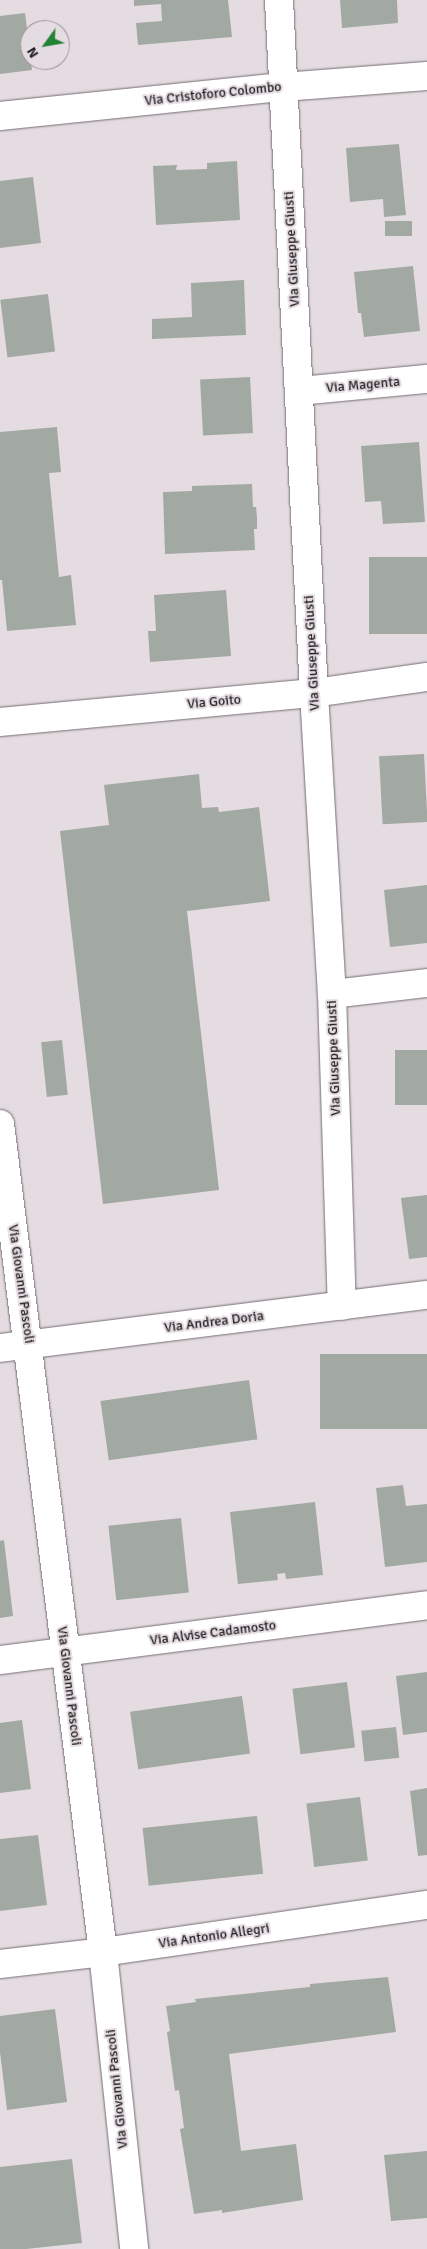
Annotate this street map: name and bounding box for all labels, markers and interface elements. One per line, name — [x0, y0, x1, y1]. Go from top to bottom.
north arrow — [20, 20, 70, 70]
text: N — [23, 44, 42, 61]
street label: Via Cristoforo Colombo — [144, 78, 282, 110]
street label: Via Giuseppe Giusti — [281, 191, 303, 307]
street label: Via Magenta — [325, 373, 401, 397]
street label: Via Giuseppe Giusti — [301, 595, 323, 711]
street label: Via Goito — [186, 691, 242, 713]
street label: Via Giuseppe Giusti — [324, 1000, 344, 1116]
street label: Via Giovanni Pascoli — [4, 1223, 38, 1345]
street label: Via Andrea Doria — [163, 1308, 265, 1336]
street label: Via Alvise Cadamosto — [149, 1617, 277, 1649]
street label: Via Giovanni Pascoli — [53, 1625, 85, 1747]
street label: Via Antonio Allegri — [157, 1920, 271, 1952]
street label: Via Giovanni Pascoli — [102, 2028, 132, 2150]

